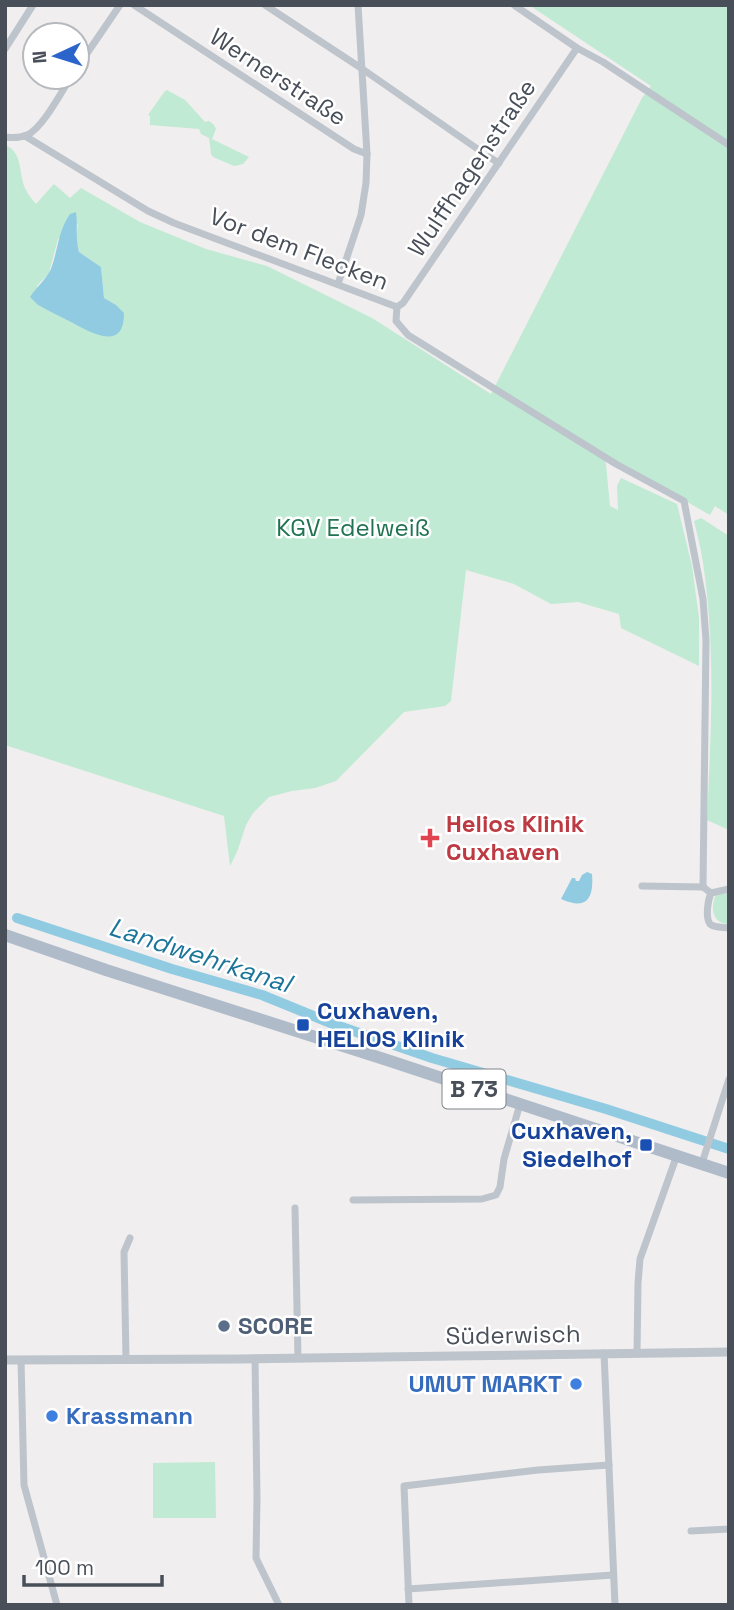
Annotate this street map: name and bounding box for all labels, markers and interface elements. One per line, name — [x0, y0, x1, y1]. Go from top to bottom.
north arrow — [21, 21, 91, 91]
street label: Wernerstraße — [204, 21, 352, 132]
text: N — [27, 50, 52, 64]
street label: Wulffhagenstraße — [401, 73, 542, 262]
street label: Vor dem Flecken — [205, 200, 393, 297]
park label: KGV Edelweiß — [276, 512, 430, 543]
place label: Helios Klinik Cuxhaven — [446, 808, 585, 867]
marker: Helios Klinik Cuxhaven — [420, 828, 440, 848]
water label: Landwehrkanal — [105, 910, 298, 1001]
place label: Cuxhaven, HELIOS Klinik — [317, 995, 465, 1054]
marker: Cuxhaven, HELIOS Klinik — [295, 1017, 311, 1033]
road number: B 73 — [442, 1070, 505, 1108]
place label: Cuxhaven, Siedelhof — [511, 1115, 632, 1174]
marker: Cuxhaven, Siedelhof — [638, 1137, 654, 1153]
place label: SCORE — [238, 1310, 313, 1341]
marker: SCORE — [216, 1318, 232, 1334]
street label: Süderwisch — [445, 1318, 581, 1351]
place label: UMUT MARKT — [408, 1368, 562, 1399]
marker: UMUT MARKT — [568, 1376, 584, 1392]
place label: Krassmann — [66, 1400, 193, 1431]
marker: Krassmann — [44, 1408, 60, 1424]
scale bar — [24, 1544, 163, 1588]
text: 100 m — [35, 1554, 94, 1581]

